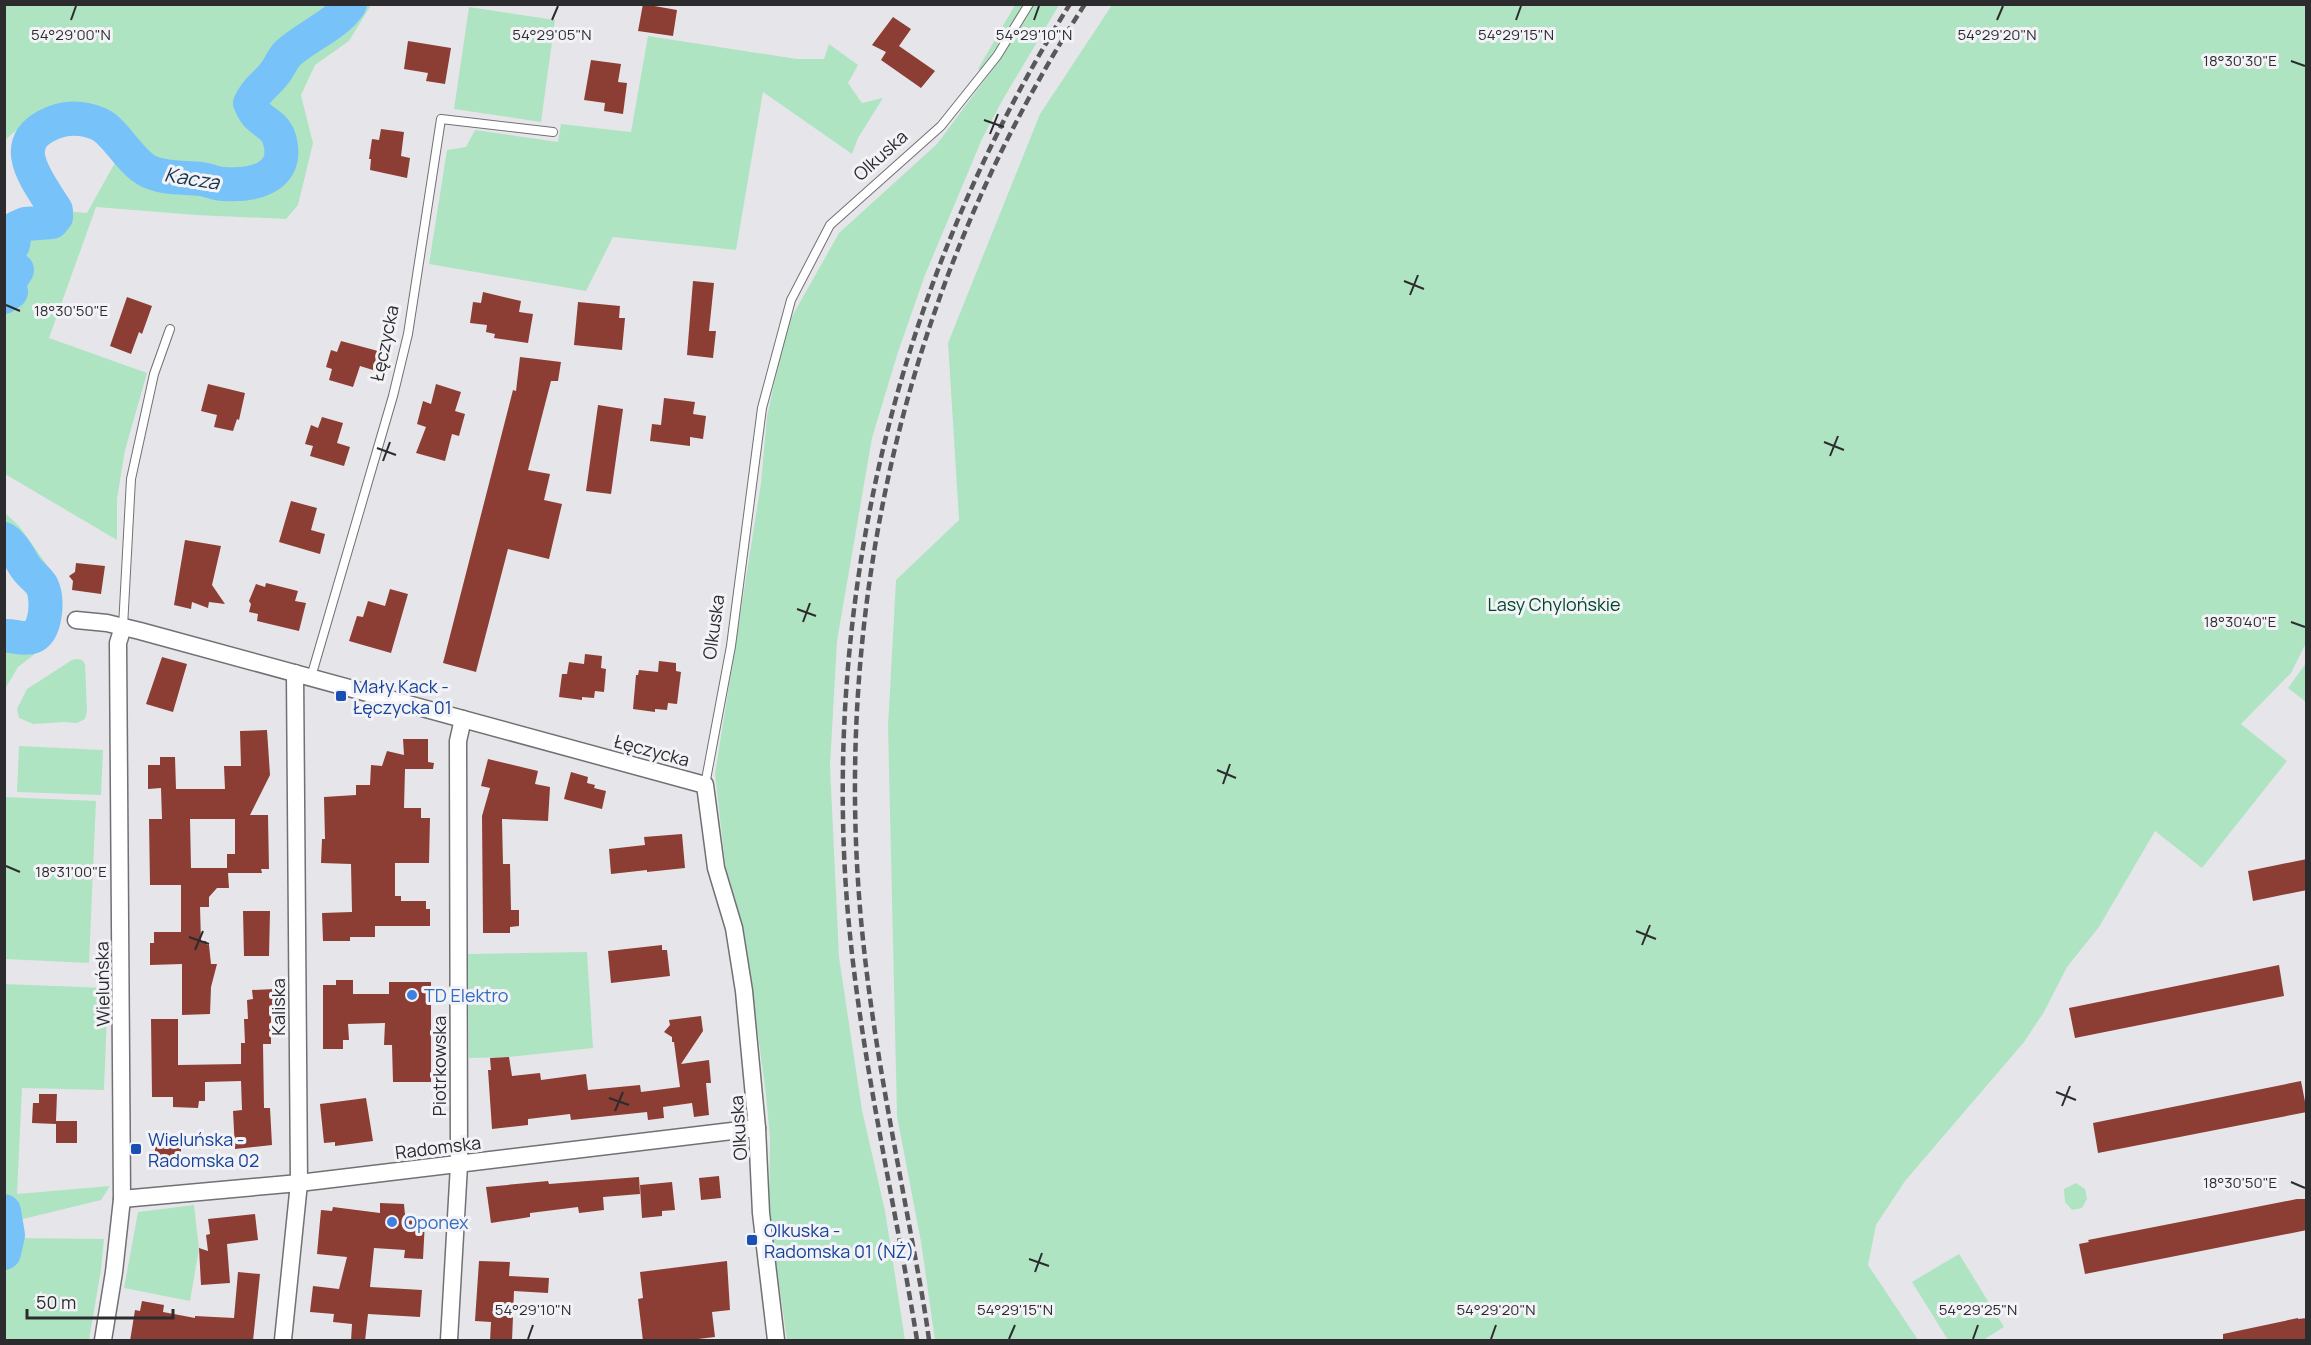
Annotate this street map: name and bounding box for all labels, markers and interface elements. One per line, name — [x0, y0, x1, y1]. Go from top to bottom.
text: 54°29'00"N — [31, 24, 111, 45]
text: 54°29'05"N — [512, 24, 592, 45]
text: 54°29'10"N — [996, 24, 1072, 45]
text: 54°29'15"N — [1478, 24, 1554, 45]
text: 54°29'20"N — [1957, 24, 2037, 45]
text: 18°30'30"E — [2203, 50, 2277, 71]
street label: Olkuska — [848, 124, 912, 186]
water label: Kacza — [163, 160, 222, 196]
text: 18°30'50"E — [34, 300, 108, 321]
street label: Łęczycka — [364, 303, 404, 383]
park label: Lasy Chylońskie — [1487, 592, 1621, 616]
street label: Olkuska — [697, 593, 729, 661]
text: 18°30'40"E — [2204, 611, 2276, 632]
place label: Mały Kack - Łęczycka 01 — [353, 674, 452, 719]
marker: Mały Kack - Łęczycka 01 — [334, 689, 348, 703]
street label: Łęczycka — [612, 728, 692, 772]
text: 18°31'00"E — [35, 861, 107, 882]
street label: Wieluńska — [89, 941, 115, 1027]
street label: Kaliska — [266, 978, 290, 1036]
place label: TD Elektro — [424, 983, 509, 1007]
marker: TD Elektro — [405, 988, 419, 1002]
street label: Piotrkowska — [427, 1016, 451, 1116]
street label: Olkuska — [724, 1095, 752, 1161]
place label: Wieluńska - Radomska 02 — [148, 1127, 259, 1172]
street label: Radomska — [394, 1130, 482, 1164]
marker: Wieluńska - Radomska 02 — [129, 1142, 143, 1156]
text: 18°30'50"E — [2203, 1172, 2277, 1193]
place label: Oponex — [404, 1210, 469, 1234]
marker: Oponex — [385, 1215, 399, 1229]
place label: Olkuska - Radomska 01 (NŻ) — [764, 1218, 914, 1263]
marker: Olkuska - Radomska 01 (NŻ) — [745, 1233, 759, 1247]
scale bar — [27, 1282, 172, 1320]
text: 50 m — [36, 1290, 76, 1314]
text: 54°29'10"N — [495, 1299, 571, 1320]
text: 54°29'15"N — [977, 1299, 1053, 1320]
text: 54°29'20"N — [1456, 1299, 1536, 1320]
text: 54°29'25"N — [1939, 1299, 2017, 1320]

